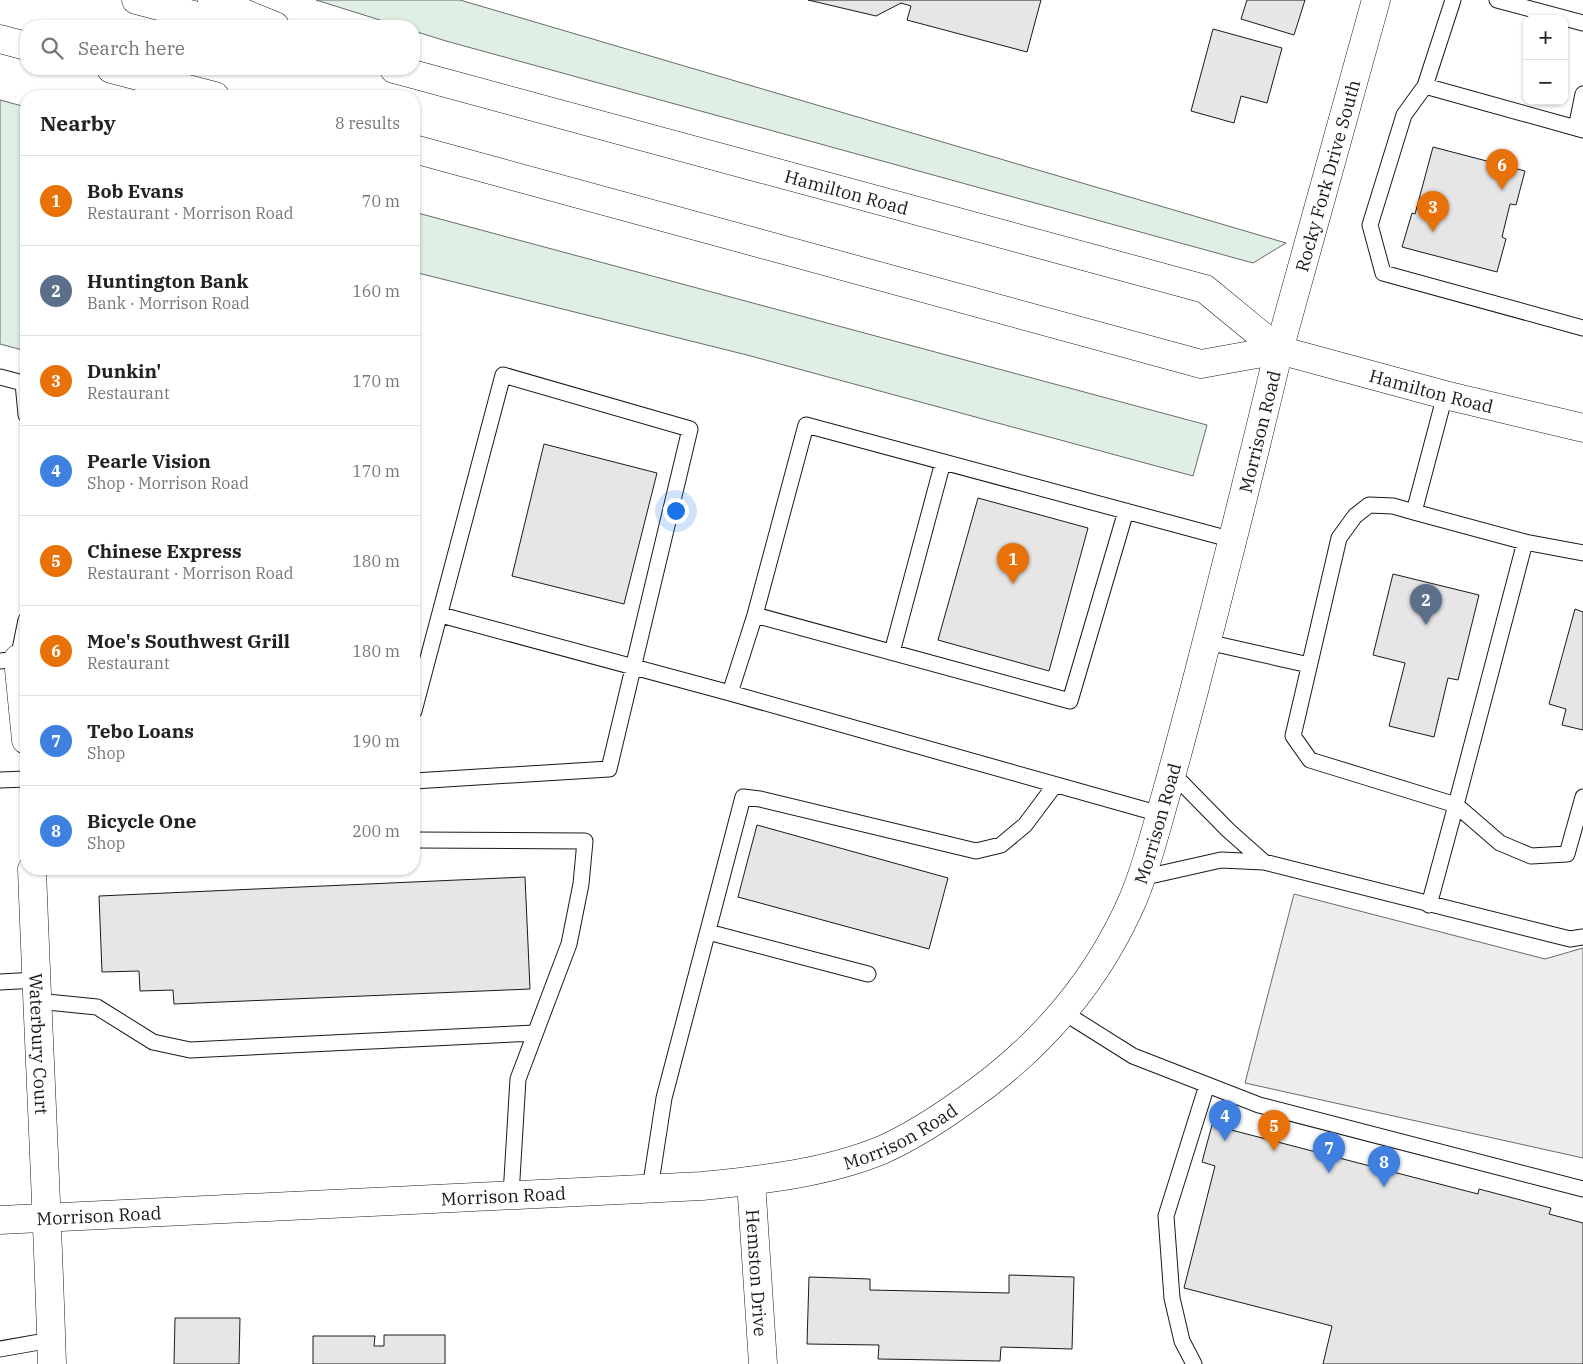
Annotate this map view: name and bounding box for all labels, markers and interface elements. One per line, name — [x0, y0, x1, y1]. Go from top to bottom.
map controls — [1523, 15, 1568, 105]
button: + — [1523, 15, 1568, 60]
search box — [20, 20, 420, 75]
icon: search — [38, 34, 66, 62]
text: Search here — [78, 36, 185, 60]
button: − — [1523, 60, 1568, 105]
street label: Rocky Fork Drive South — [1290, 77, 1365, 274]
text: Nearby — [40, 109, 116, 137]
text: 8 results — [335, 113, 400, 133]
pin: 6 — [1486, 149, 1518, 190]
street label: Hamilton Road — [782, 164, 911, 220]
text: Bob Evans — [87, 179, 184, 203]
text: 1 — [51, 191, 61, 211]
text: 70 m — [362, 191, 400, 211]
pin: 3 — [1417, 191, 1449, 232]
text: Restaurant · Morrison Road — [87, 203, 293, 223]
text: Huntington Bank — [87, 269, 248, 293]
text: 2 — [51, 281, 61, 301]
text: 160 m — [352, 281, 400, 301]
text: Bank · Morrison Road — [87, 293, 250, 313]
text: Dunkin' — [87, 359, 161, 383]
street label: Hamilton Road — [1367, 364, 1496, 418]
street label: Morrison Road — [1233, 368, 1285, 495]
text: 3 — [51, 371, 61, 391]
text: 170 m — [352, 371, 400, 391]
text: Restaurant — [87, 383, 170, 403]
text: Pearle Vision — [87, 449, 211, 473]
text: 4 — [51, 461, 61, 481]
text: 170 m — [352, 461, 400, 481]
text: Shop · Morrison Road — [87, 473, 249, 493]
your location — [663, 498, 689, 524]
text: Chinese Express — [87, 539, 242, 563]
pin: 1 — [997, 543, 1029, 584]
text: 5 — [51, 551, 61, 571]
text: 180 m — [352, 551, 400, 571]
text: Restaurant · Morrison Road — [87, 563, 293, 583]
pin: 2 — [1410, 584, 1442, 625]
text: Moe's Southwest Grill — [87, 629, 290, 653]
text: 6 — [51, 641, 61, 661]
text: 180 m — [352, 641, 400, 661]
text: Restaurant — [87, 653, 170, 673]
text: Tebo Loans — [87, 719, 194, 743]
text: 7 — [51, 731, 61, 751]
text: 190 m — [352, 731, 400, 751]
text: Shop — [87, 743, 125, 763]
street label: Morrison Road — [1128, 760, 1186, 887]
text: Bicycle One — [87, 809, 197, 833]
text: 8 — [51, 821, 61, 841]
text: 200 m — [352, 821, 400, 841]
text: Shop — [87, 833, 125, 853]
street label: Waterbury Court — [25, 973, 54, 1115]
street label: Morrison Road — [840, 1098, 962, 1174]
pin: 4 — [1209, 1100, 1241, 1141]
pin: 5 — [1258, 1110, 1290, 1151]
pin: 7 — [1313, 1132, 1345, 1173]
pin: 8 — [1368, 1146, 1400, 1187]
street label: Morrison Road — [440, 1181, 566, 1210]
street label: Morrison Road — [36, 1201, 162, 1230]
street label: Hemston Drive — [741, 1209, 773, 1337]

